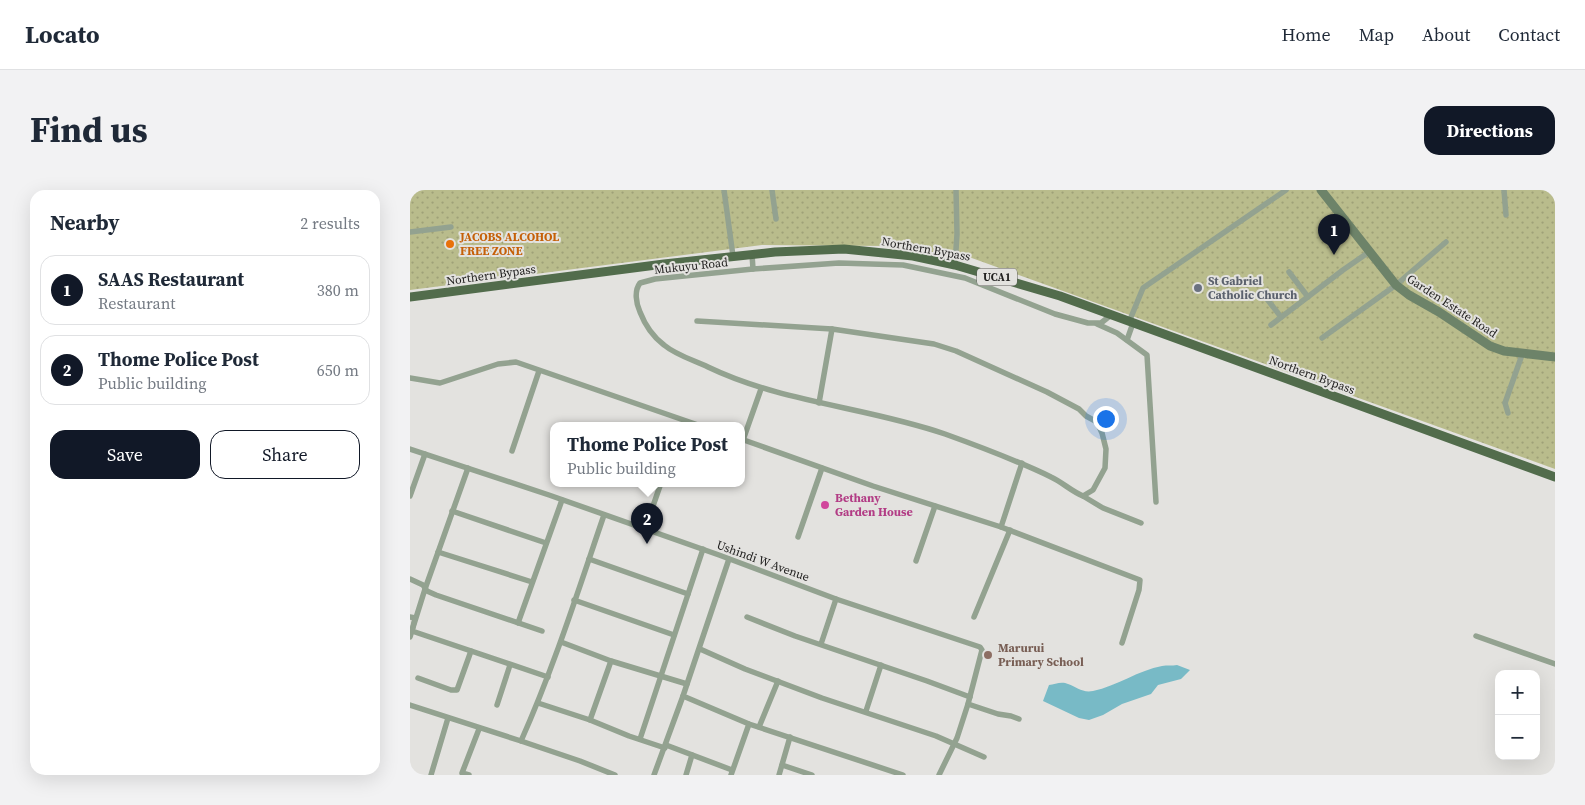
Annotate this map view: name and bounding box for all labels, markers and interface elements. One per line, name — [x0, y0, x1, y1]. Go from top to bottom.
text: Locato — [25, 18, 100, 51]
text: Home — [1282, 22, 1331, 47]
text: Map — [1359, 22, 1394, 47]
text: About — [1422, 22, 1470, 47]
text: Contact — [1498, 22, 1560, 47]
text: Find us — [30, 106, 148, 154]
button: Directions — [1424, 106, 1555, 155]
text: Nearby — [50, 208, 120, 237]
text: 2 results — [300, 212, 360, 234]
pin: 1 — [1318, 214, 1350, 255]
place label: JACOBS ALCOHOL FREE ZONE — [459, 229, 559, 259]
street label: Northern Bypass — [880, 233, 972, 265]
marker: JACOBS ALCOHOL FREE ZONE — [444, 238, 456, 250]
street label: Mukuyu Road — [653, 254, 729, 278]
street label: Northern Bypass — [445, 261, 537, 289]
text: SAAS Restaurant — [98, 266, 244, 292]
road number: UCA1 — [977, 268, 1017, 285]
street label: Garden Estate Road — [1404, 271, 1500, 341]
place label: St Gabriel Catholic Church — [1208, 273, 1298, 303]
text: 1 — [63, 279, 71, 301]
text: 380 m — [317, 279, 359, 301]
marker: St Gabriel Catholic Church — [1192, 282, 1204, 294]
text: Restaurant — [98, 292, 176, 314]
text: Thome Police Post — [98, 346, 259, 372]
street label: Northern Bypass — [1267, 352, 1357, 398]
text: 2 — [63, 359, 71, 381]
text: 650 m — [317, 359, 359, 381]
text: Public building — [98, 372, 207, 394]
your location — [1093, 406, 1119, 432]
popup — [550, 422, 745, 487]
button: Save — [50, 430, 200, 479]
button: Share — [210, 430, 360, 479]
text: Thome Police Post — [567, 431, 728, 457]
text: Public building — [567, 457, 676, 479]
place label: Bethany Garden House — [835, 490, 913, 520]
marker: Bethany Garden House — [819, 499, 831, 511]
pin: 2 — [631, 503, 663, 544]
street label: Ushindi W Avenue — [714, 537, 812, 585]
place label: Marurui Primary School — [998, 640, 1084, 670]
marker: Marurui Primary School — [982, 649, 994, 661]
map controls — [1495, 670, 1540, 760]
button: + — [1495, 670, 1540, 715]
button: − — [1495, 715, 1540, 760]

